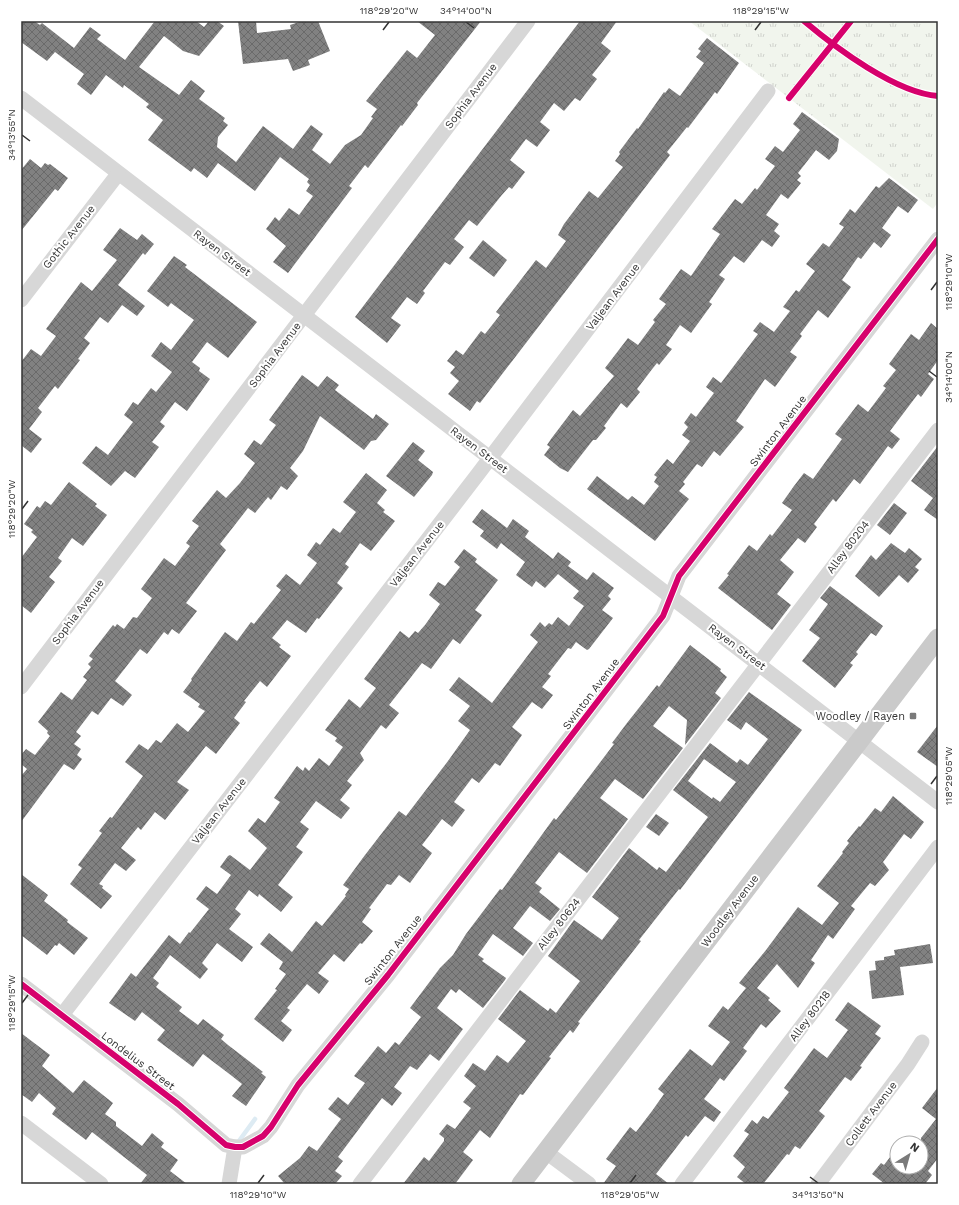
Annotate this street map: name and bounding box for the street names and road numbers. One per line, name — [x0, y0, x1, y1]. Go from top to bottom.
street label: Sophia Avenue — [442, 61, 500, 131]
street label: Gothic Avenue — [40, 203, 98, 271]
street label: Rayen Street — [191, 227, 254, 279]
street label: Valjean Avenue — [584, 261, 642, 333]
street label: Sophia Avenue — [246, 320, 304, 390]
street label: Swinton Avenue — [747, 393, 809, 469]
street label: Rayen Street — [448, 424, 511, 476]
street label: Valjean Avenue — [387, 518, 447, 590]
street label: Alley 80204 — [824, 518, 872, 576]
street label: Sophia Avenue — [49, 577, 107, 647]
street label: Rayen Street — [706, 621, 769, 673]
street label: Swinton Avenue — [560, 656, 622, 732]
street label: Valjean Avenue — [189, 775, 249, 847]
street label: Woodley Avenue — [699, 872, 761, 950]
street label: Alley 80624 — [535, 895, 583, 953]
street label: Swinton Avenue — [361, 912, 425, 988]
street label: Alley 80218 — [787, 988, 833, 1044]
street label: Londelius Street — [99, 1029, 178, 1093]
street label: Collett Avenue — [842, 1079, 900, 1149]

